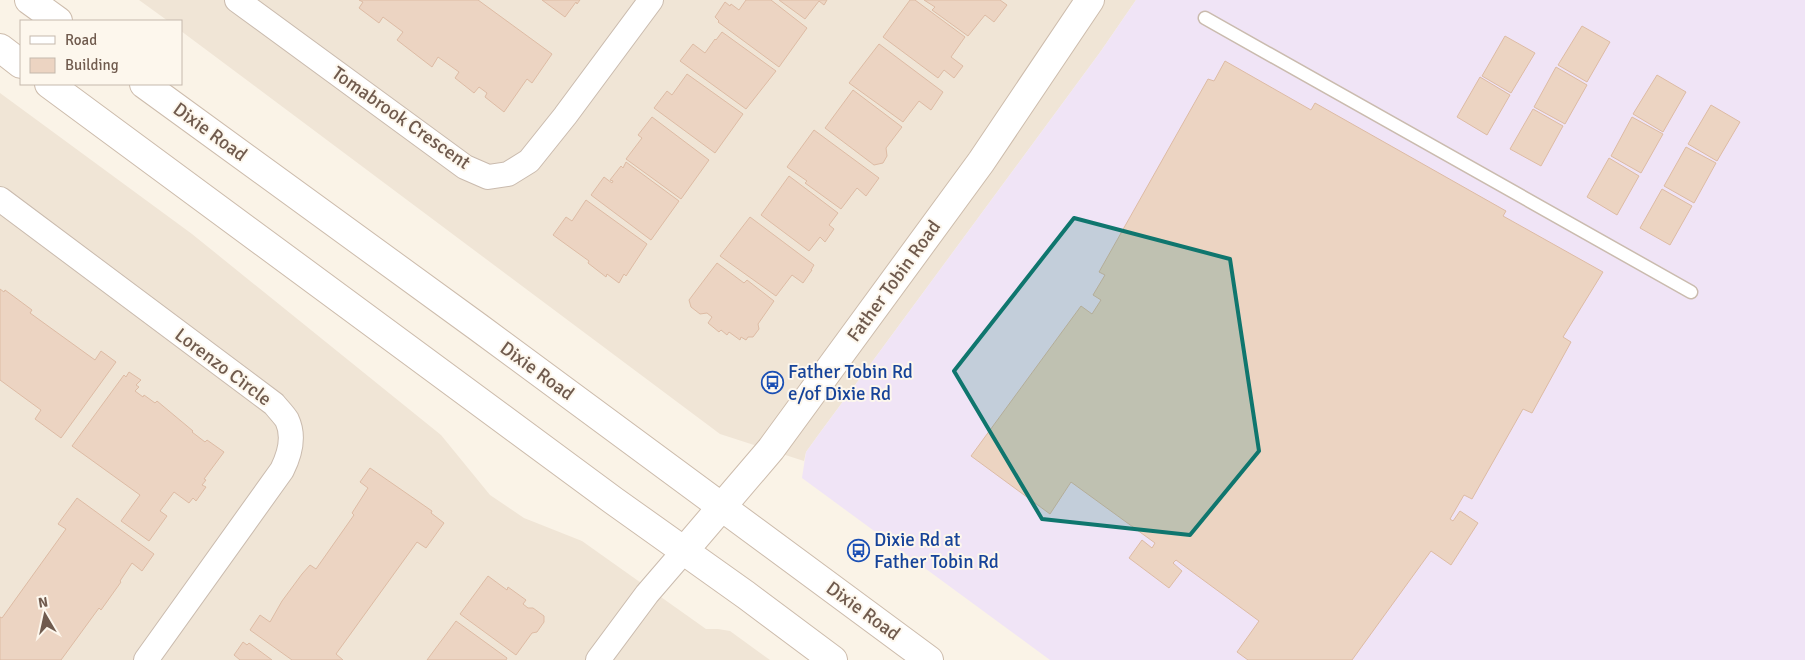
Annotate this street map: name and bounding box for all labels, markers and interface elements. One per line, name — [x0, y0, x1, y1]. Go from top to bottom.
legend — [20, 20, 182, 85]
text: Road — [65, 31, 97, 49]
text: Building — [65, 56, 119, 74]
street label: Tomabrook Crescent — [327, 61, 475, 175]
street label: Dixie Road — [168, 97, 252, 167]
street label: Father Tobin Road — [842, 216, 946, 346]
street label: Lorenzo Circle — [170, 323, 276, 411]
street label: Dixie Road — [495, 336, 579, 406]
place label: Father Tobin Rd e/of Dixie Rd — [788, 360, 913, 406]
bus stop icon: Father Tobin Rd e/of Dixie Rd — [760, 371, 784, 395]
place label: Dixie Rd at Father Tobin Rd — [874, 528, 999, 574]
bus stop icon: Dixie Rd at Father Tobin Rd — [846, 539, 870, 563]
street label: Dixie Road — [821, 576, 905, 646]
north arrow — [20, 590, 70, 640]
text: N — [37, 593, 49, 612]

